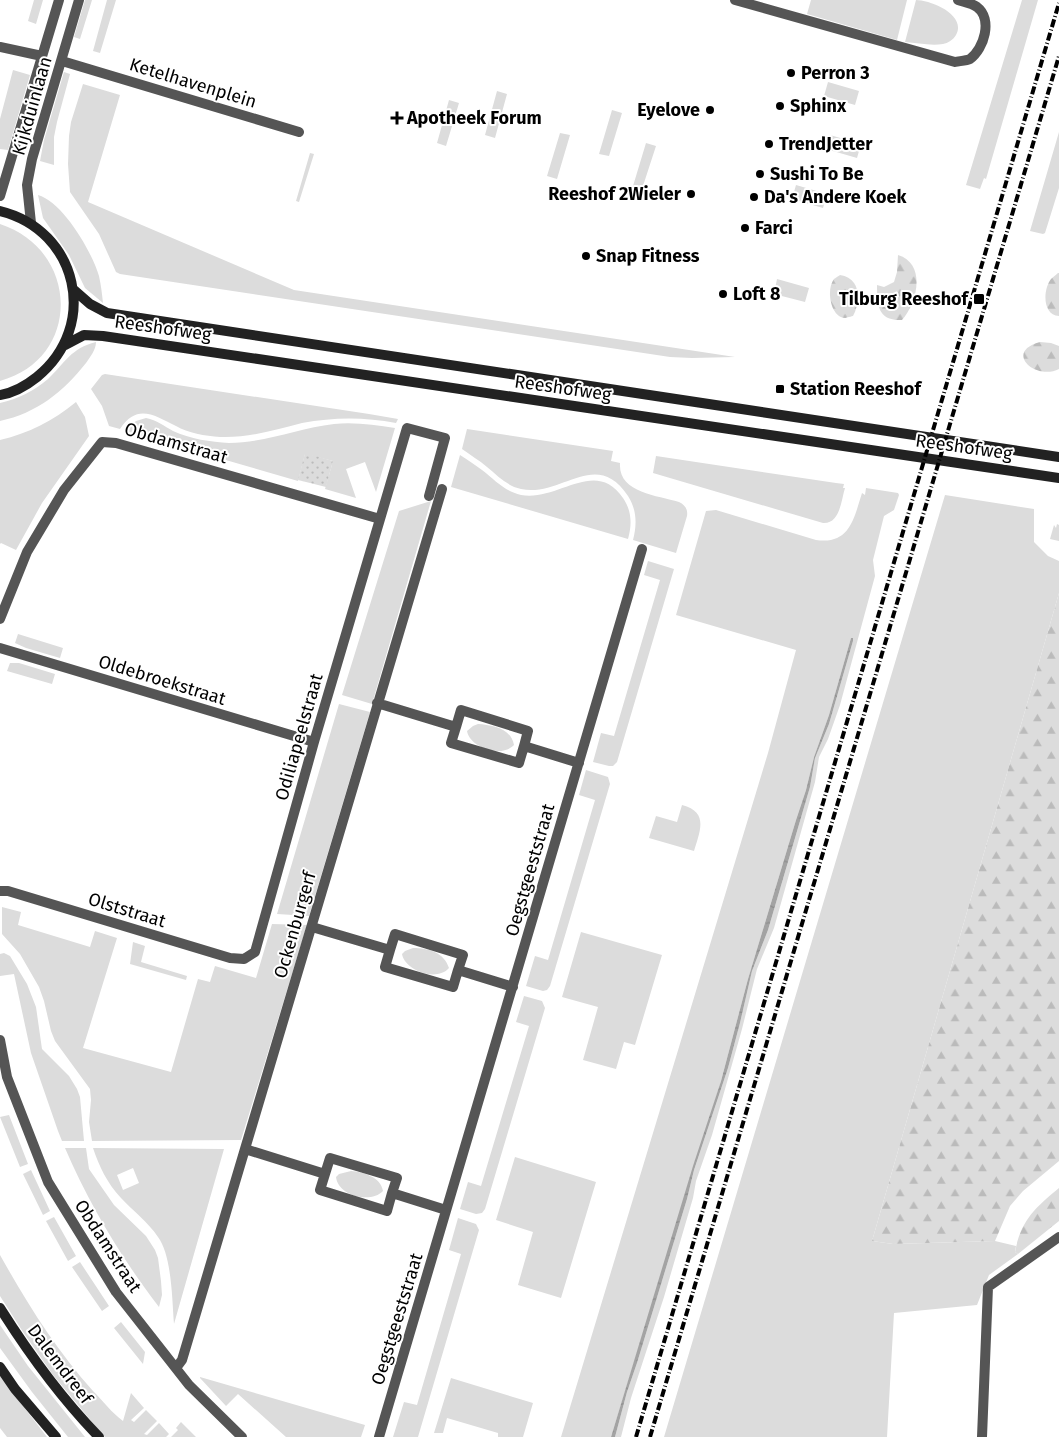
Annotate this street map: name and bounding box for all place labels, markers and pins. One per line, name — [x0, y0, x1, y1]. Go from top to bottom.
place label: Perron 3 — [801, 62, 870, 84]
marker: Perron 3 — [785, 67, 797, 79]
place label: Sphinx — [790, 95, 847, 117]
place label: Eyelove — [637, 99, 700, 121]
marker: Sphinx — [774, 100, 786, 112]
marker: Eyelove — [704, 104, 716, 116]
place label: Apotheek Forum — [406, 107, 542, 129]
marker: Apotheek Forum — [391, 112, 403, 124]
place label: TrendJetter — [779, 133, 873, 155]
marker: TrendJetter — [763, 138, 775, 150]
place label: Sushi To Be — [770, 163, 864, 185]
marker: Sushi To Be — [754, 168, 766, 180]
place label: Reeshof 2Wieler — [548, 183, 682, 205]
place label: Da's Andere Koek — [764, 186, 907, 208]
marker: Reeshof 2Wieler — [685, 188, 697, 200]
marker: Da's Andere Koek — [748, 191, 760, 203]
place label: Farci — [755, 217, 793, 239]
marker: Farci — [739, 222, 751, 234]
place label: Snap Fitness — [596, 245, 700, 267]
marker: Snap Fitness — [580, 250, 592, 262]
place label: Loft 8 — [733, 283, 780, 305]
marker: Loft 8 — [717, 288, 729, 300]
place label: Tilburg Reeshof — [839, 288, 970, 310]
marker: Tilburg Reeshof — [972, 292, 986, 306]
place label: Station Reeshof — [790, 378, 922, 400]
marker: Station Reeshof — [774, 383, 786, 395]

